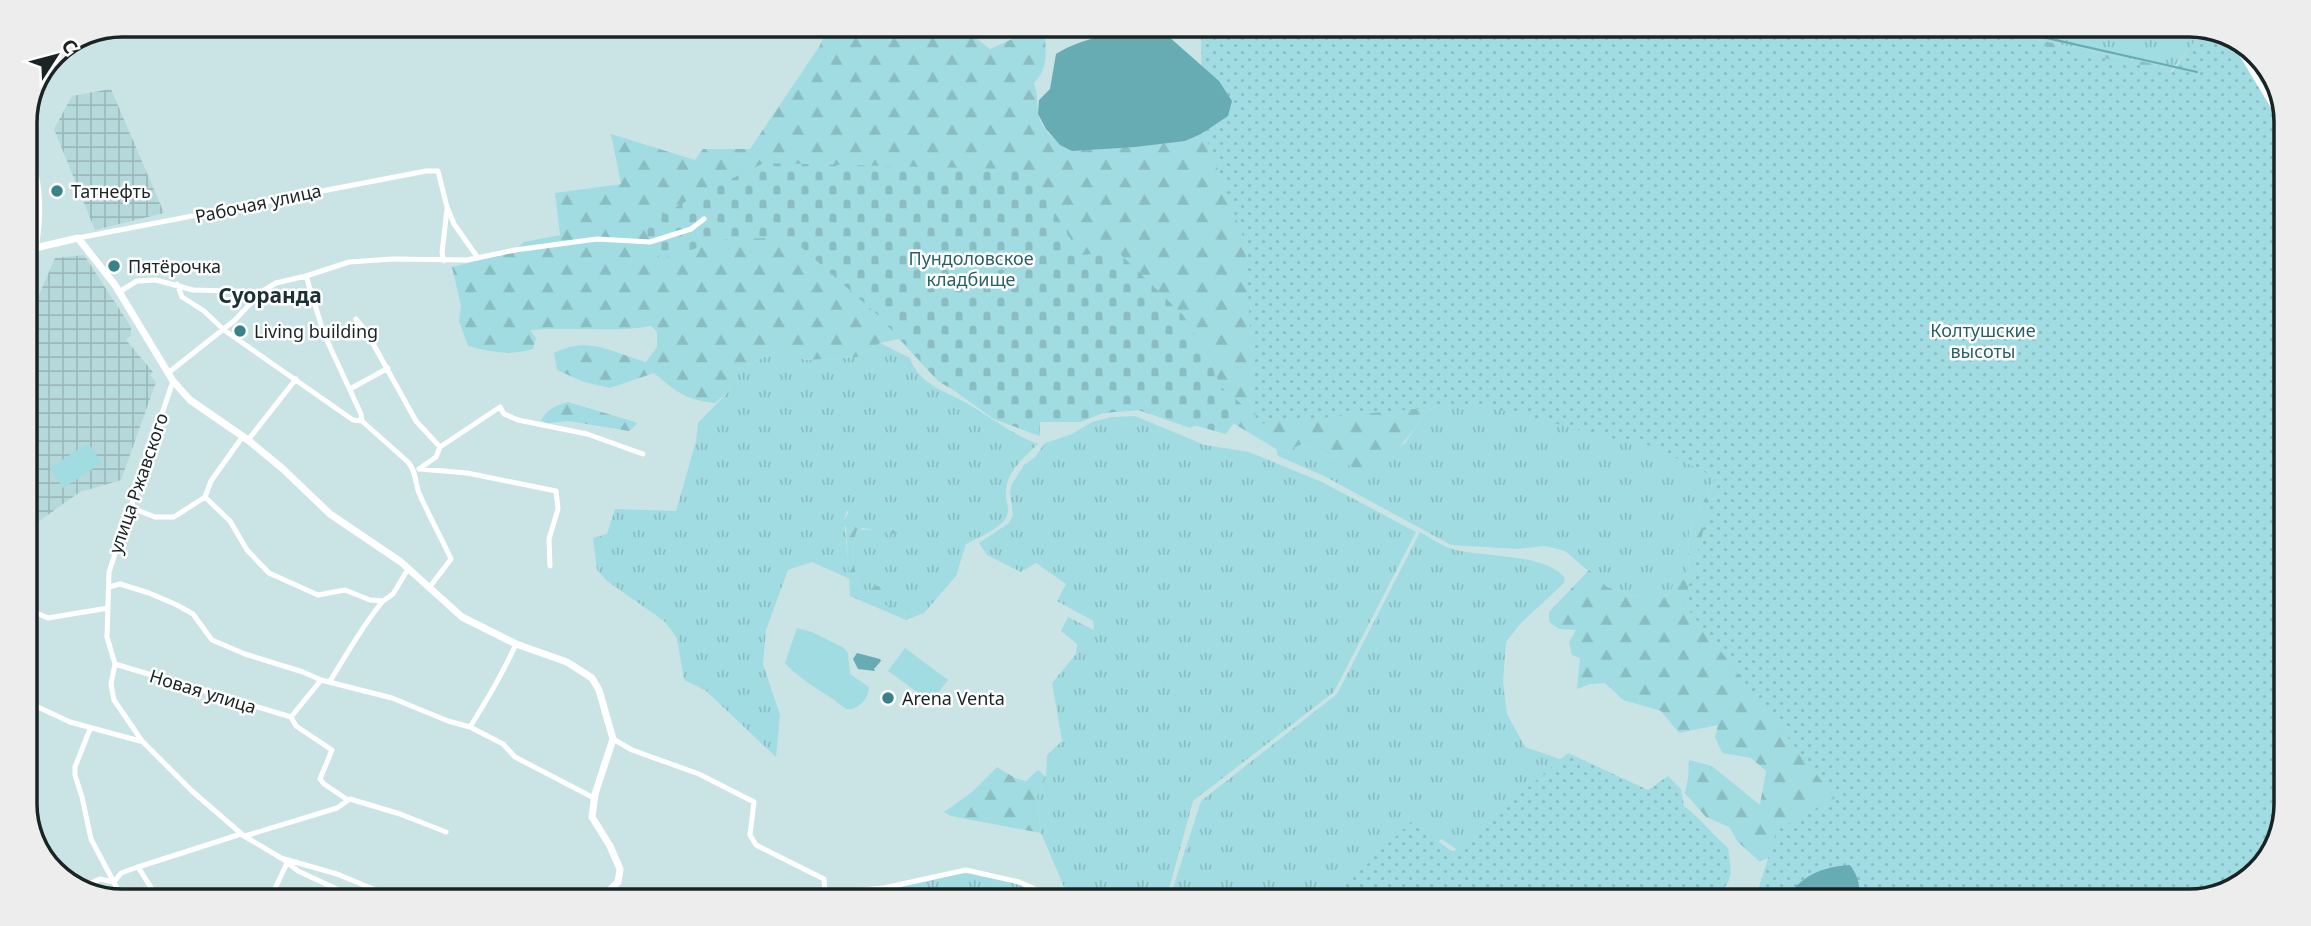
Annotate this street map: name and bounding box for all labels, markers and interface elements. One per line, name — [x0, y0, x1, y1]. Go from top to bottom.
north arrow — [21, 21, 91, 91]
text: С — [56, 33, 84, 59]
street label: Рабочая улица — [193, 178, 323, 228]
place label: Татнефть — [71, 179, 151, 203]
marker: Татнефть — [49, 183, 65, 199]
park label: Пундоловское кладбище — [908, 246, 1034, 291]
place label: Пятёрочка — [128, 254, 221, 278]
marker: Пятёрочка — [106, 258, 122, 274]
district label: Суоранда — [218, 281, 322, 309]
park label: Колтушские высоты — [1930, 318, 2036, 363]
place label: Living building — [254, 319, 378, 343]
marker: Living building — [232, 323, 248, 339]
street label: улица Ржавского — [103, 409, 173, 557]
street label: Новая улица — [147, 663, 259, 719]
place label: Arena Venta — [902, 686, 1005, 710]
marker: Arena Venta — [880, 690, 896, 706]

